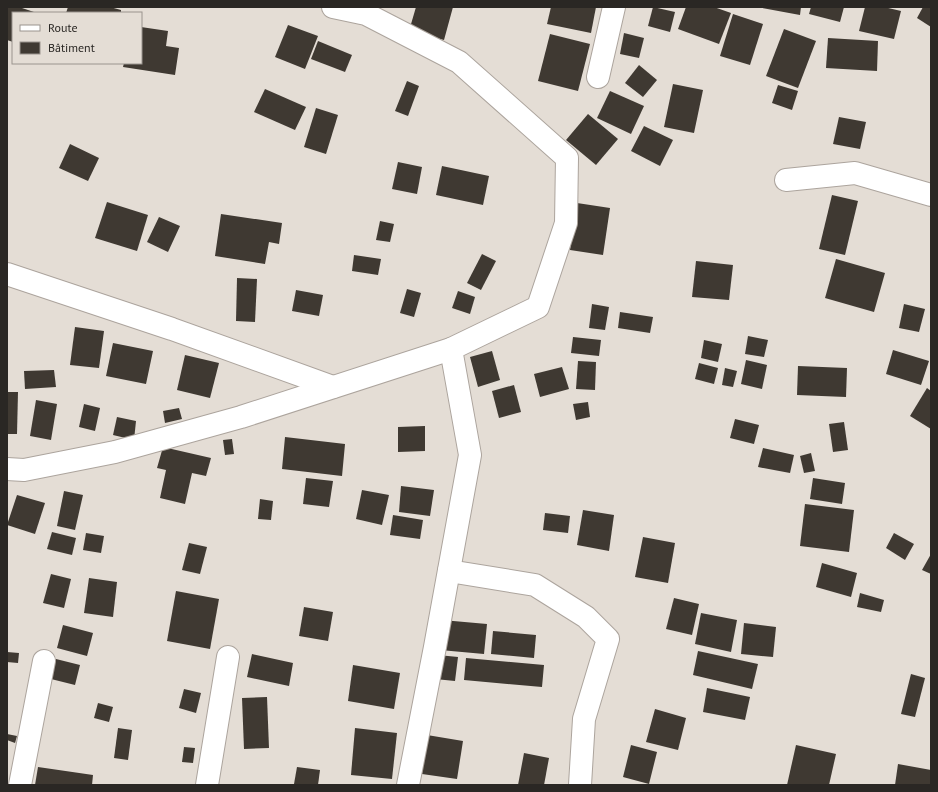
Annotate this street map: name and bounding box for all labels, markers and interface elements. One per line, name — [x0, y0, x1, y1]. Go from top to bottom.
legend — [12, 12, 142, 64]
text: Route — [48, 20, 78, 35]
text: Bâtiment — [48, 40, 95, 55]

